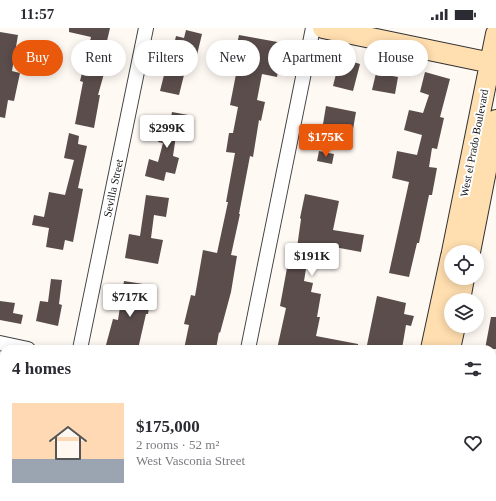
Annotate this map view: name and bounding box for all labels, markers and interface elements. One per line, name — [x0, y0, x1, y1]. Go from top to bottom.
text: 11:57 — [20, 6, 54, 22]
chip: Buy — [12, 40, 63, 76]
chip: Rent — [71, 40, 126, 76]
chip: Filters — [134, 40, 198, 76]
chip: New — [206, 40, 260, 76]
chip: Apartment — [268, 40, 356, 76]
chip: House — [364, 40, 428, 76]
street label: West el Prado Boulevard — [458, 88, 490, 198]
pin: $299K — [139, 115, 195, 149]
text: $299K — [149, 120, 185, 135]
pin: $175K — [298, 124, 354, 158]
text: $175K — [308, 129, 344, 144]
street label: Sevilla Street — [101, 158, 125, 218]
pin: $191K — [284, 243, 340, 277]
map controls — [444, 245, 484, 333]
button: locate — [444, 245, 484, 285]
text: $191K — [294, 248, 330, 263]
pin: $717K — [102, 284, 158, 318]
text: $717K — [112, 289, 148, 304]
button: layers — [444, 293, 484, 333]
icon: filters — [462, 358, 484, 380]
text: 4 homes — [12, 359, 71, 378]
text: $175,000 — [136, 417, 200, 436]
icon: home — [44, 419, 92, 467]
icon: heart — [462, 432, 484, 454]
text: 2 rooms · 52 m² — [136, 437, 219, 452]
text: West Vasconia Street — [136, 453, 245, 468]

